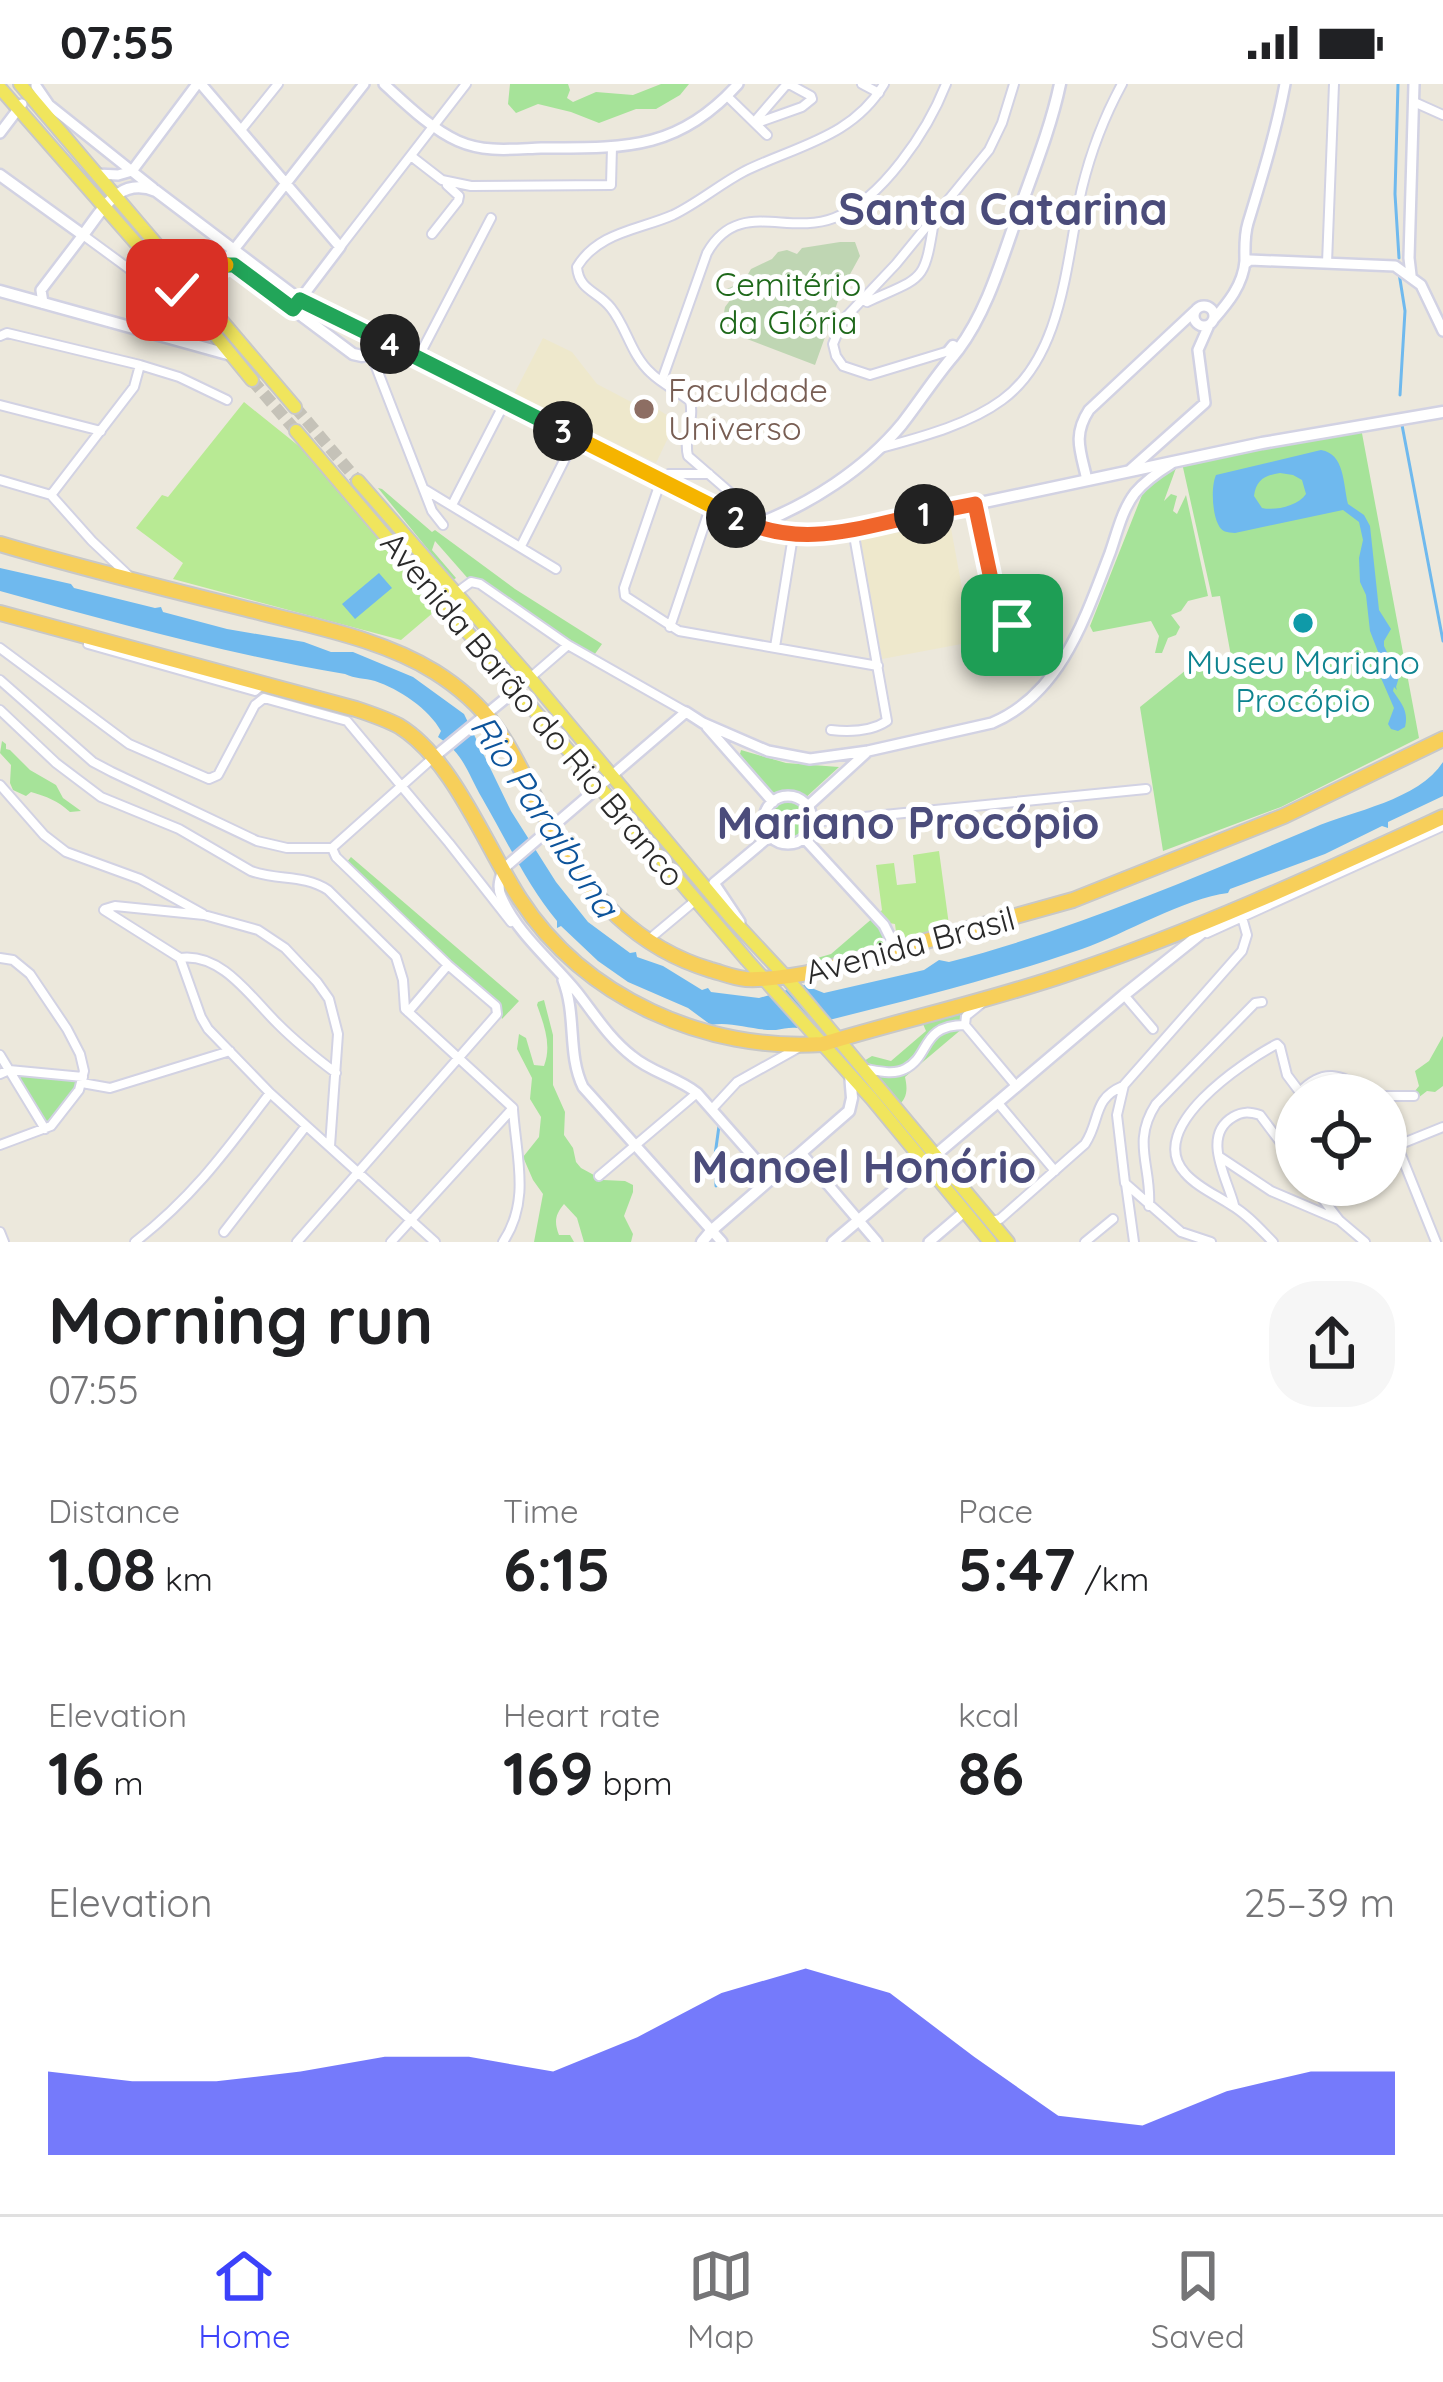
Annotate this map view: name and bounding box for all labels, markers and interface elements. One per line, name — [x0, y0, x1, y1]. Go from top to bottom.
text: 07:55 — [60, 14, 175, 70]
district label: Santa Catarina — [838, 180, 1168, 236]
pin — [126, 239, 228, 341]
icon: check — [144, 257, 210, 323]
park label: Cemitério da Glória — [715, 263, 861, 342]
pin: 4 — [360, 314, 420, 374]
text: 4 — [380, 323, 400, 364]
place label: Faculdade Universo — [668, 369, 828, 448]
marker: Faculdade Universo — [631, 396, 657, 422]
pin: 3 — [533, 401, 593, 461]
text: 3 — [554, 410, 572, 451]
pin: 1 — [894, 484, 954, 544]
pin: 2 — [706, 488, 766, 548]
text: 1 — [918, 493, 930, 534]
text: 2 — [727, 497, 745, 538]
street label: Avenida Barão do Rio Branco — [373, 523, 694, 895]
pin — [961, 574, 1063, 676]
icon: arrive — [979, 592, 1045, 658]
marker: Museu Mariano Procópio — [1290, 610, 1316, 636]
place label: Museu Mariano Procópio — [1186, 641, 1420, 720]
water label: Rio Paraibuna — [461, 706, 631, 927]
district label: Mariano Procópio — [716, 794, 1100, 850]
street label: Avenida Brasil — [801, 897, 1019, 992]
map controls — [1275, 1074, 1407, 1206]
button: locate — [1275, 1074, 1407, 1206]
district label: Manoel Honório — [692, 1138, 1036, 1194]
text: Morning run — [48, 1278, 433, 1361]
button: share — [1269, 1281, 1395, 1407]
text: 07:55 — [48, 1365, 139, 1414]
text: Distance — [48, 1490, 180, 1531]
text: Time — [503, 1490, 579, 1531]
text: Pace — [958, 1490, 1033, 1531]
text: 1.08 — [48, 1531, 156, 1606]
text: 6:15 — [503, 1531, 610, 1606]
text: 5:47 — [958, 1531, 1075, 1606]
text: km — [156, 1558, 213, 1599]
text: /km — [1075, 1558, 1149, 1599]
text: Elevation — [48, 1694, 187, 1735]
text: Heart rate — [503, 1694, 660, 1735]
text: kcal — [958, 1694, 1020, 1735]
text: 16 — [48, 1735, 105, 1810]
text: 169 — [503, 1735, 594, 1810]
text: 86 — [958, 1735, 1024, 1810]
text: m — [105, 1762, 144, 1803]
text: bpm — [594, 1762, 673, 1803]
text: Elevation — [48, 1878, 212, 1927]
text: 25–39 m — [1244, 1878, 1395, 1927]
tab: Home — [198, 2243, 291, 2356]
tab: Map — [687, 2243, 754, 2356]
tab: Saved — [1151, 2243, 1245, 2356]

